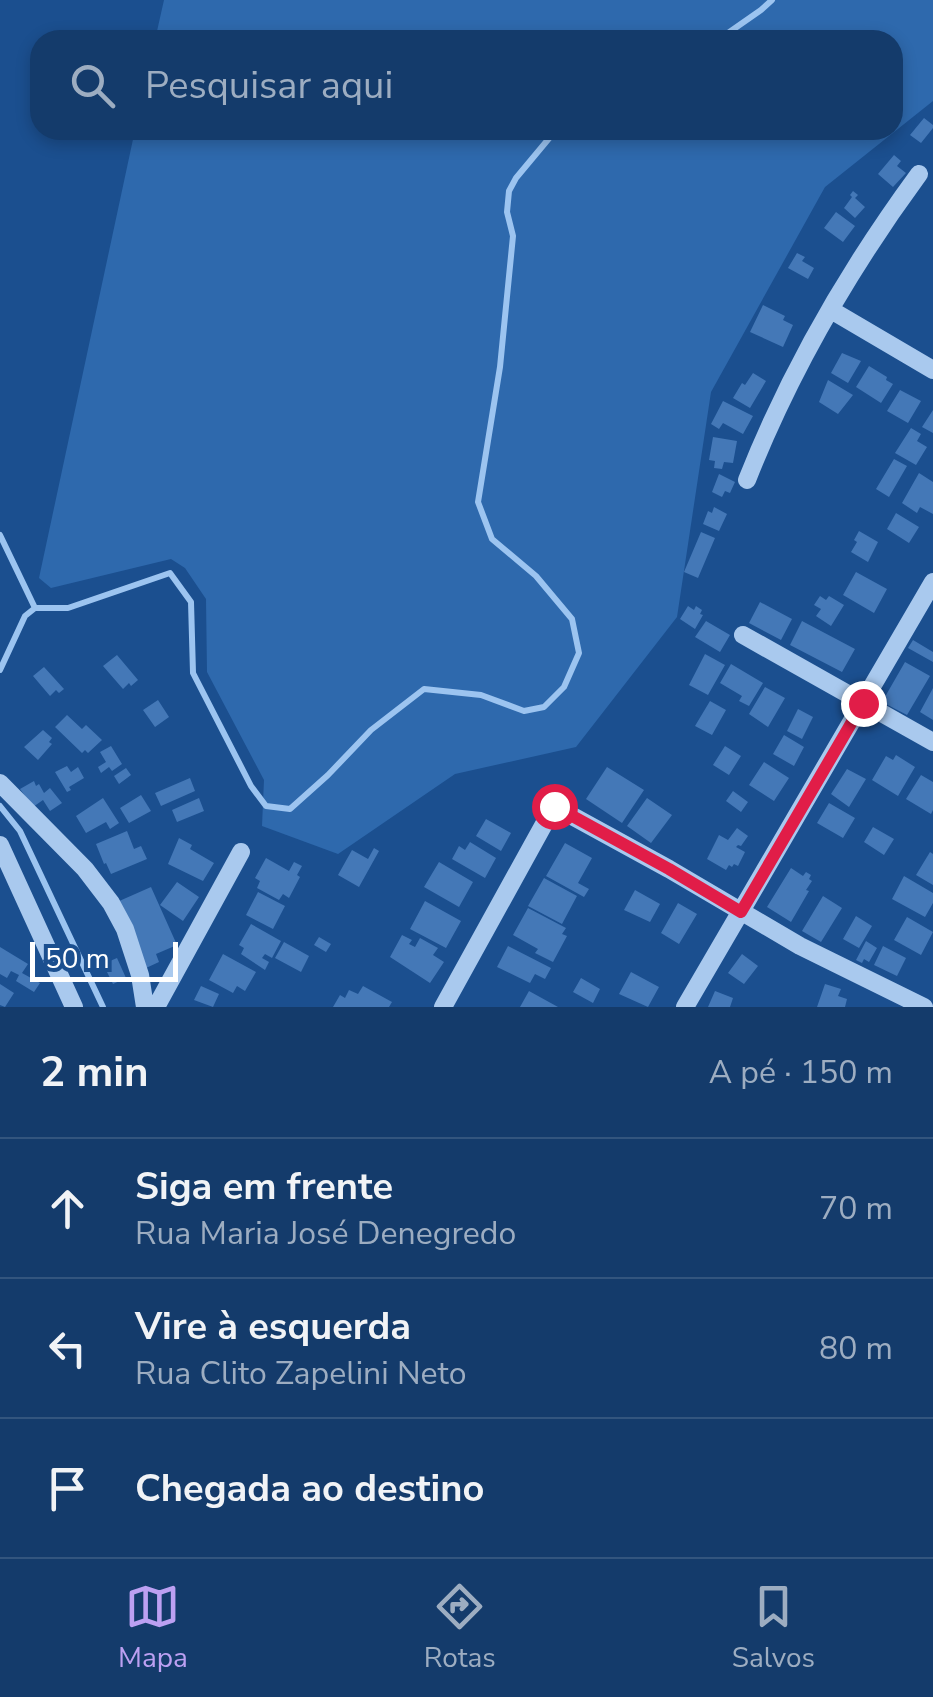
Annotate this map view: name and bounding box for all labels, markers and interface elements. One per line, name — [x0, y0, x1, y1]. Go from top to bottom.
search box — [30, 30, 903, 140]
icon: search — [65, 58, 120, 113]
text: Pesquisar aqui — [145, 60, 393, 111]
route end — [841, 681, 887, 727]
route start — [532, 784, 578, 830]
scale bar — [30, 937, 178, 981]
text: 50 m — [45, 940, 110, 978]
text: 2 min — [40, 1044, 149, 1101]
text: A pé · 150 m — [709, 1051, 893, 1094]
text: Siga em frente — [135, 1161, 393, 1212]
icon: ahead — [40, 1181, 95, 1236]
text: 70 m — [819, 1187, 893, 1230]
text: Rua Maria José Denegredo — [135, 1212, 516, 1255]
text: Vire à esquerda — [135, 1301, 411, 1352]
icon: left — [40, 1321, 95, 1376]
text: 80 m — [819, 1327, 893, 1370]
text: Rua Clito Zapelini Neto — [135, 1352, 466, 1395]
icon: arrive — [40, 1461, 95, 1516]
text: Chegada ao destino — [135, 1463, 484, 1514]
tab: Mapa — [118, 1579, 188, 1677]
tab: Rotas — [424, 1579, 496, 1677]
tab: Salvos — [732, 1579, 815, 1677]

